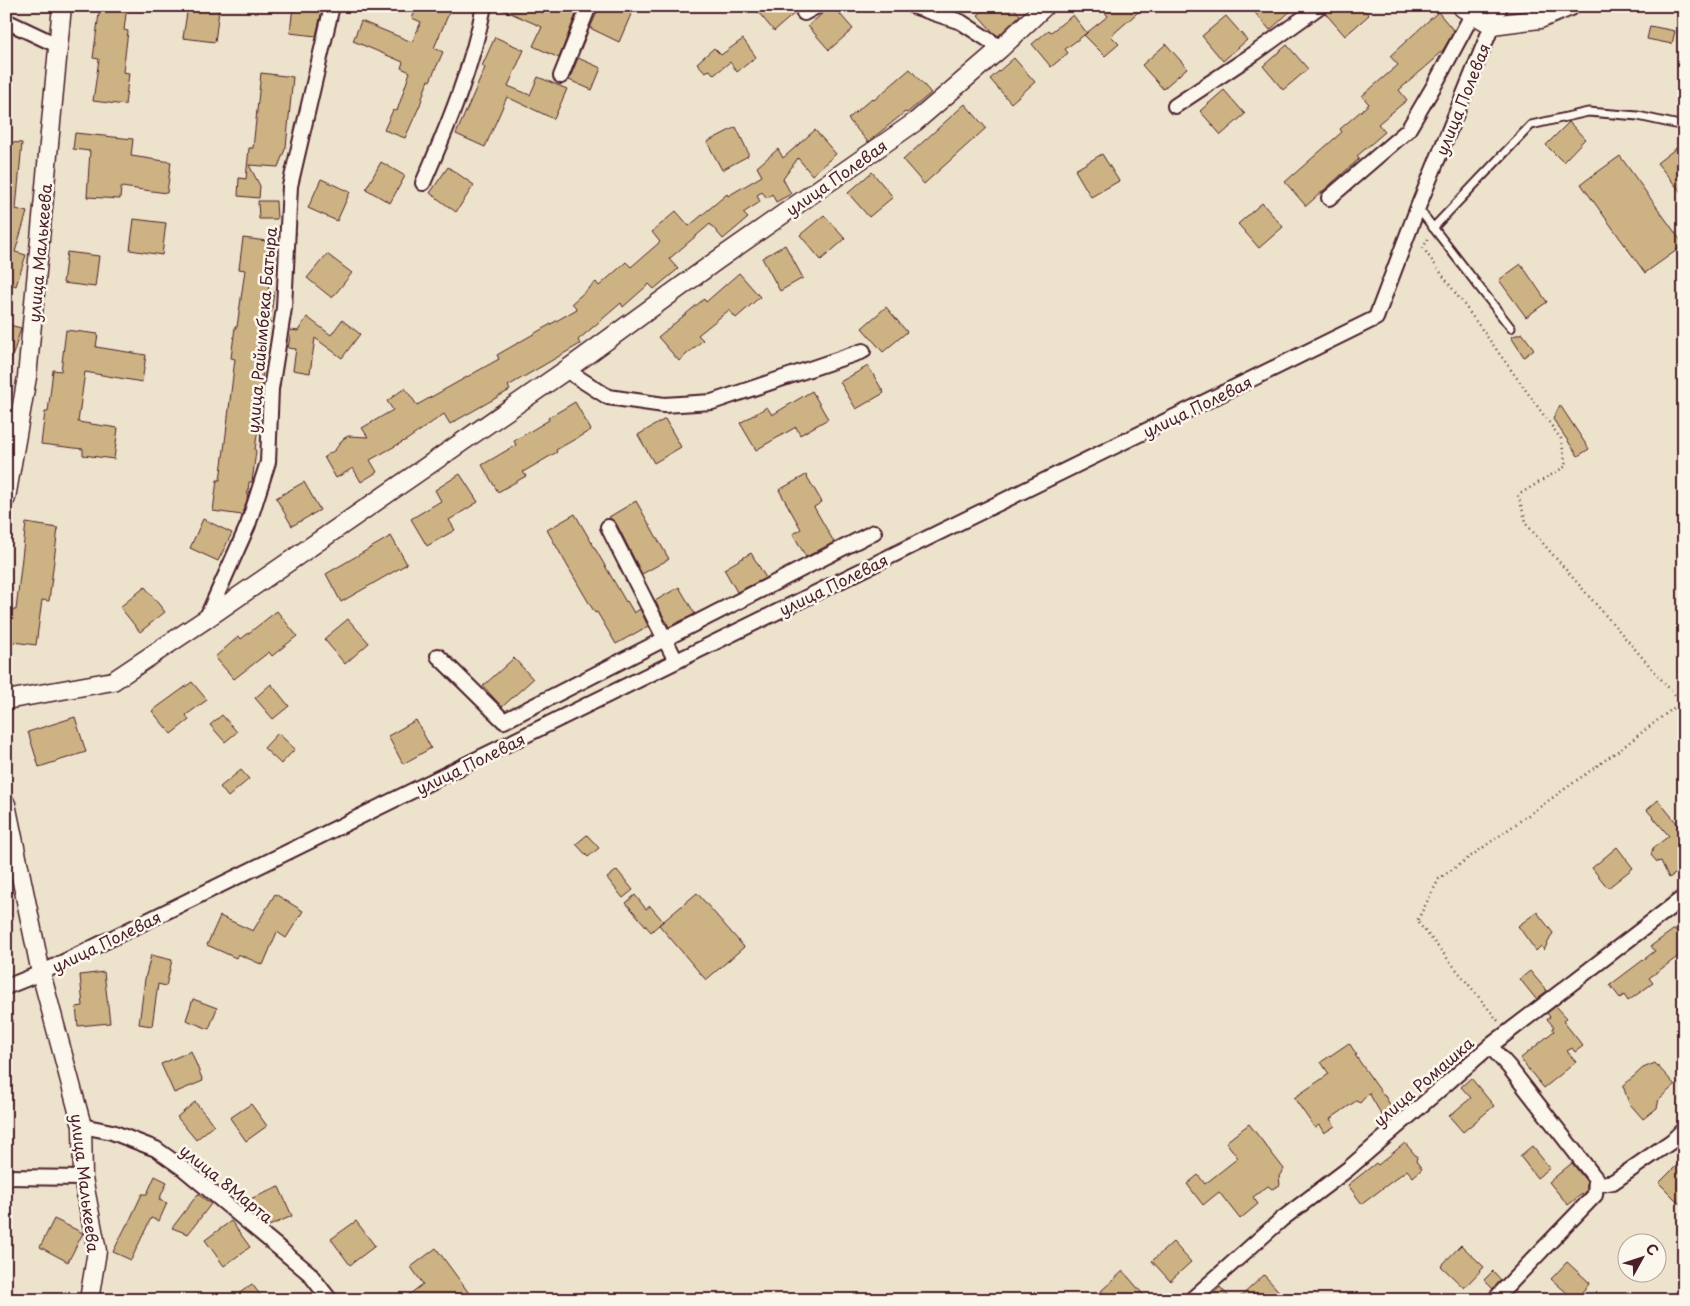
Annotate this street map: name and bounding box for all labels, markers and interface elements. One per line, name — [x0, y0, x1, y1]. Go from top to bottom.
street label: улица Полевая — [1429, 39, 1495, 159]
street label: улица Полевая — [780, 133, 892, 221]
street label: улица Малькеева — [21, 182, 57, 324]
street label: улица Райымбека Батыра — [240, 226, 282, 434]
street label: улица Полевая — [1138, 369, 1256, 443]
street label: улица Полевая — [774, 547, 892, 621]
street label: улица Полевая — [411, 726, 529, 800]
street label: улица Полевая — [47, 904, 165, 978]
street label: улица Ромашка — [1368, 1031, 1478, 1131]
street label: улица Малькеева — [66, 1112, 106, 1254]
street label: улица 8Марта — [175, 1138, 279, 1228]
north arrow — [1618, 1234, 1668, 1284]
text: С — [1641, 1239, 1664, 1260]

